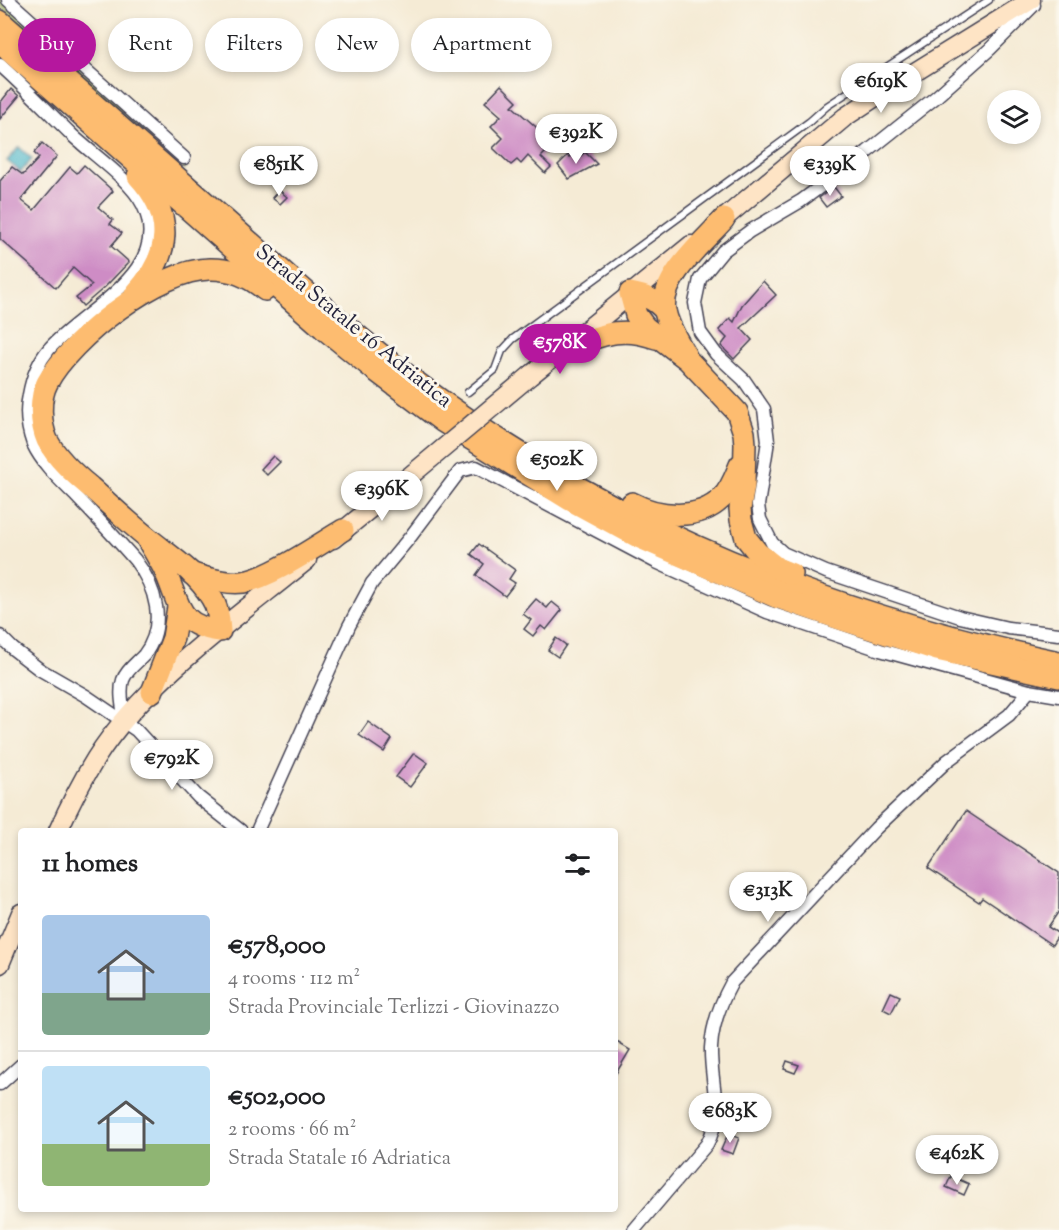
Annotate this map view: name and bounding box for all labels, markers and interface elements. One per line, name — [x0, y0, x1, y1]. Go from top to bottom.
chip: Buy — [18, 18, 96, 72]
chip: Rent — [108, 18, 193, 72]
chip: Filters — [205, 18, 303, 72]
chip: New — [315, 18, 399, 72]
chip: Apartment — [411, 18, 552, 72]
pin: €619K — [839, 63, 923, 114]
text: €619K — [855, 68, 907, 97]
map controls — [987, 90, 1041, 144]
button: layers — [987, 90, 1041, 144]
pin: €392K — [534, 114, 618, 165]
text: €392K — [549, 119, 603, 148]
pin: €851K — [237, 146, 321, 197]
pin: €339K — [788, 146, 872, 197]
text: €851K — [254, 151, 304, 180]
text: €339K — [804, 151, 856, 180]
street label: Strada Statale 16 Adriatica — [248, 237, 458, 417]
pin: €578K — [518, 324, 602, 375]
text: €578K — [533, 329, 587, 358]
pin: €502K — [515, 441, 599, 492]
text: €502K — [530, 446, 584, 475]
pin: €396K — [340, 471, 424, 522]
text: €396K — [355, 476, 409, 505]
pin: €792K — [130, 740, 214, 791]
text: €792K — [144, 745, 200, 774]
text: 11 homes — [42, 846, 138, 883]
icon: filters — [561, 848, 594, 881]
pin: €313K — [726, 872, 810, 923]
text: €313K — [743, 877, 793, 906]
text: €578,000 — [228, 928, 326, 965]
icon: home — [90, 939, 162, 1011]
text: 4 rooms · 112 m² — [228, 965, 360, 994]
text: Strada Provinciale Terlizzi - Giovinazzo — [228, 994, 559, 1023]
text: €502,000 — [228, 1079, 326, 1116]
icon: home — [90, 1090, 162, 1162]
pin: €683K — [688, 1093, 772, 1144]
text: €683K — [703, 1098, 757, 1127]
text: 2 rooms · 66 m² — [228, 1116, 356, 1145]
pin: €462K — [915, 1135, 999, 1186]
text: €462K — [930, 1140, 984, 1169]
text: Strada Statale 16 Adriatica — [228, 1145, 451, 1174]

